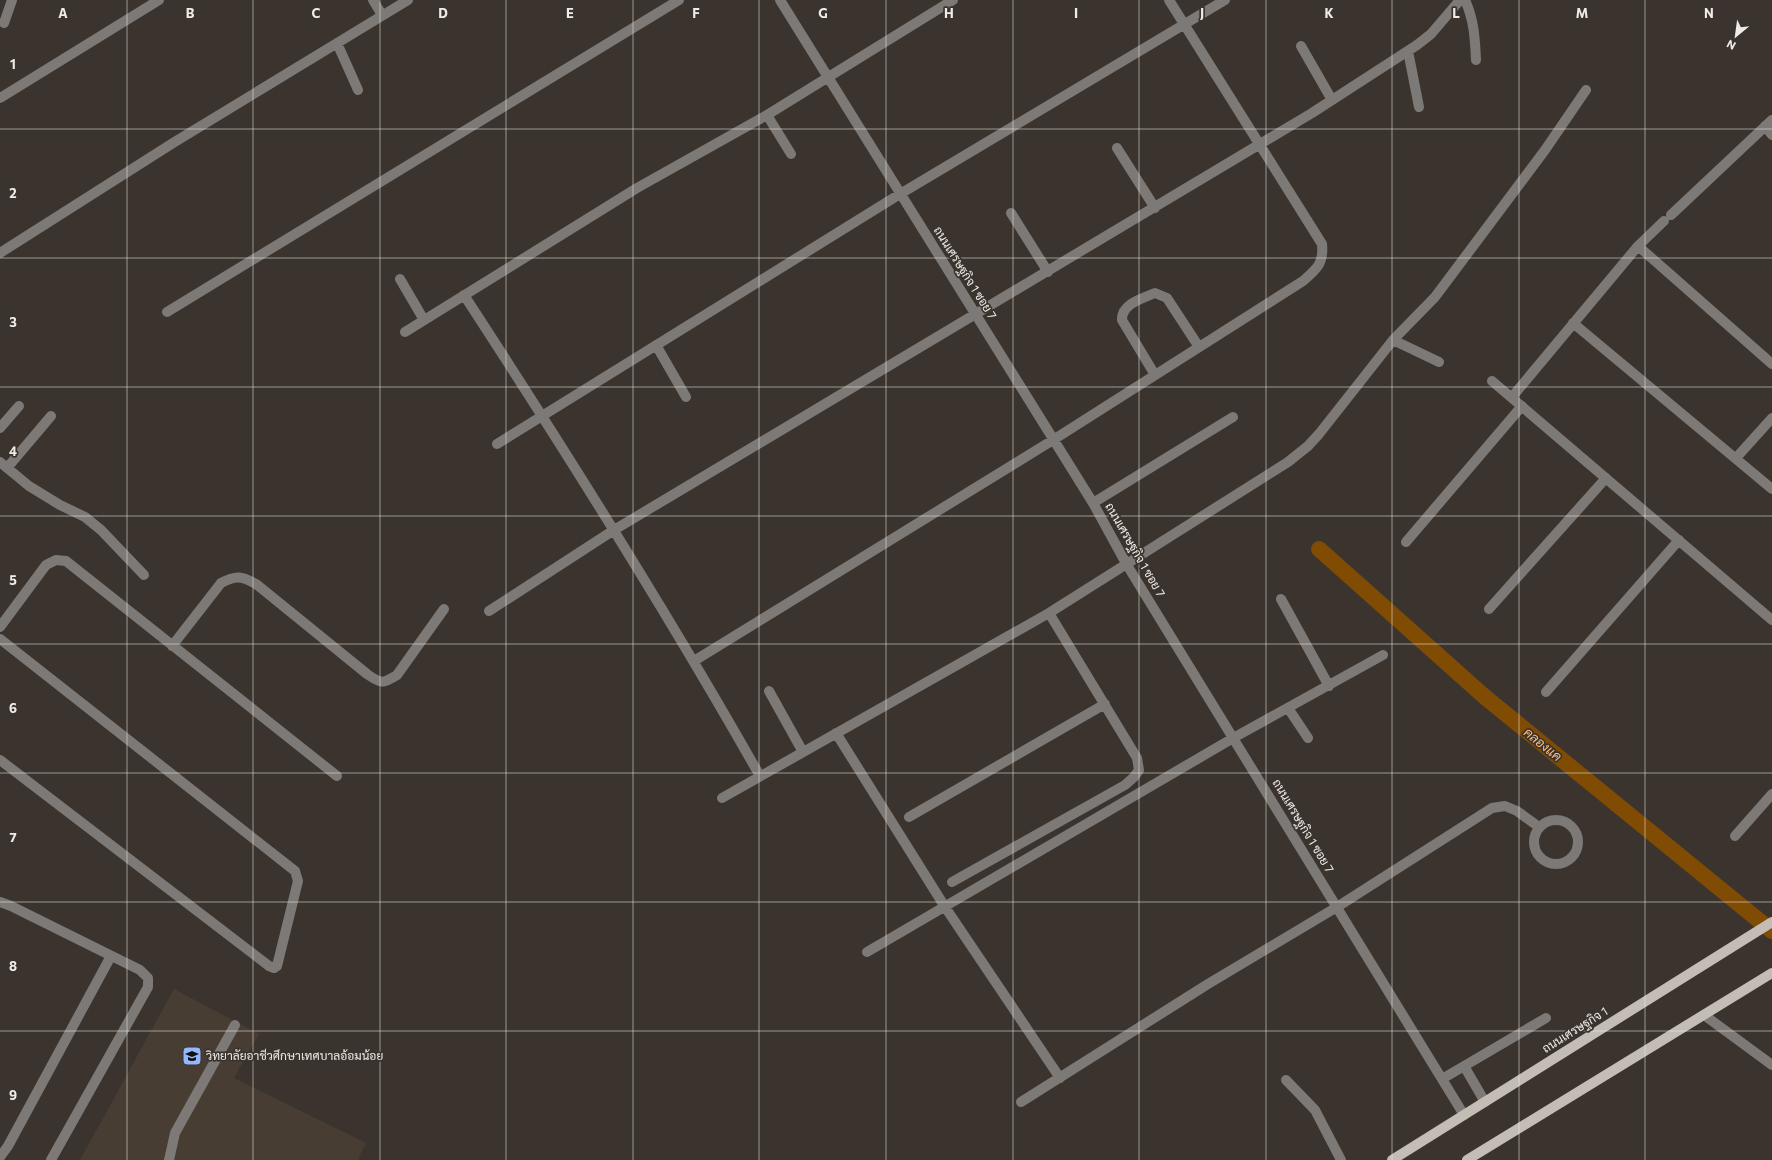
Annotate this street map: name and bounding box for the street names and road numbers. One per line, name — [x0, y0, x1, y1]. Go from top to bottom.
street label: ถนนเศรษฐกิจ 1 ซอย 7 — [930, 223, 1000, 323]
street label: ถนนเศรษฐกิจ 1 ซอย 7 — [1101, 500, 1169, 600]
street label: ถนนเศรษฐกิจ 1 ซอย 7 — [1269, 776, 1337, 876]
street label: ถนนเศรษฐกิจ 1 — [1539, 1003, 1611, 1057]

